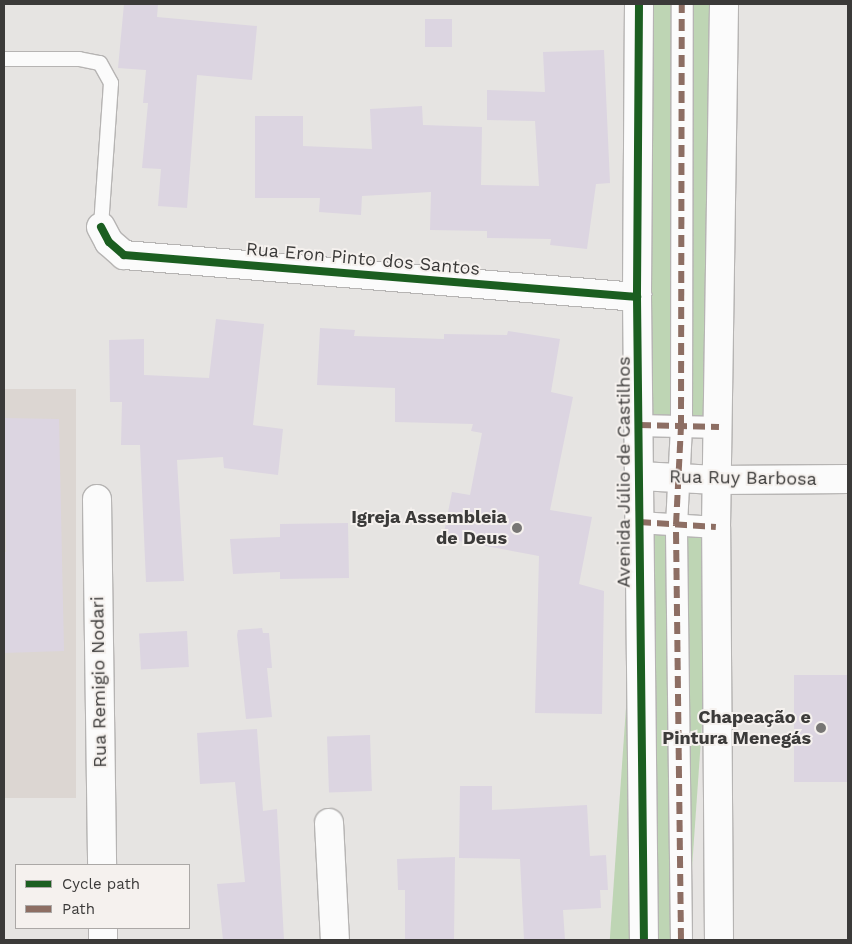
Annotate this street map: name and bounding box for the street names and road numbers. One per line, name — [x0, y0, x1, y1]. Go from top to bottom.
street label: Rua Eron Pinto dos Santos — [245, 238, 481, 280]
street label: Avenida Júlio de Castilhos — [613, 356, 635, 588]
street label: Rua Ruy Barbosa — [669, 466, 817, 490]
street label: Rua Remigio Nodari — [87, 596, 111, 768]

